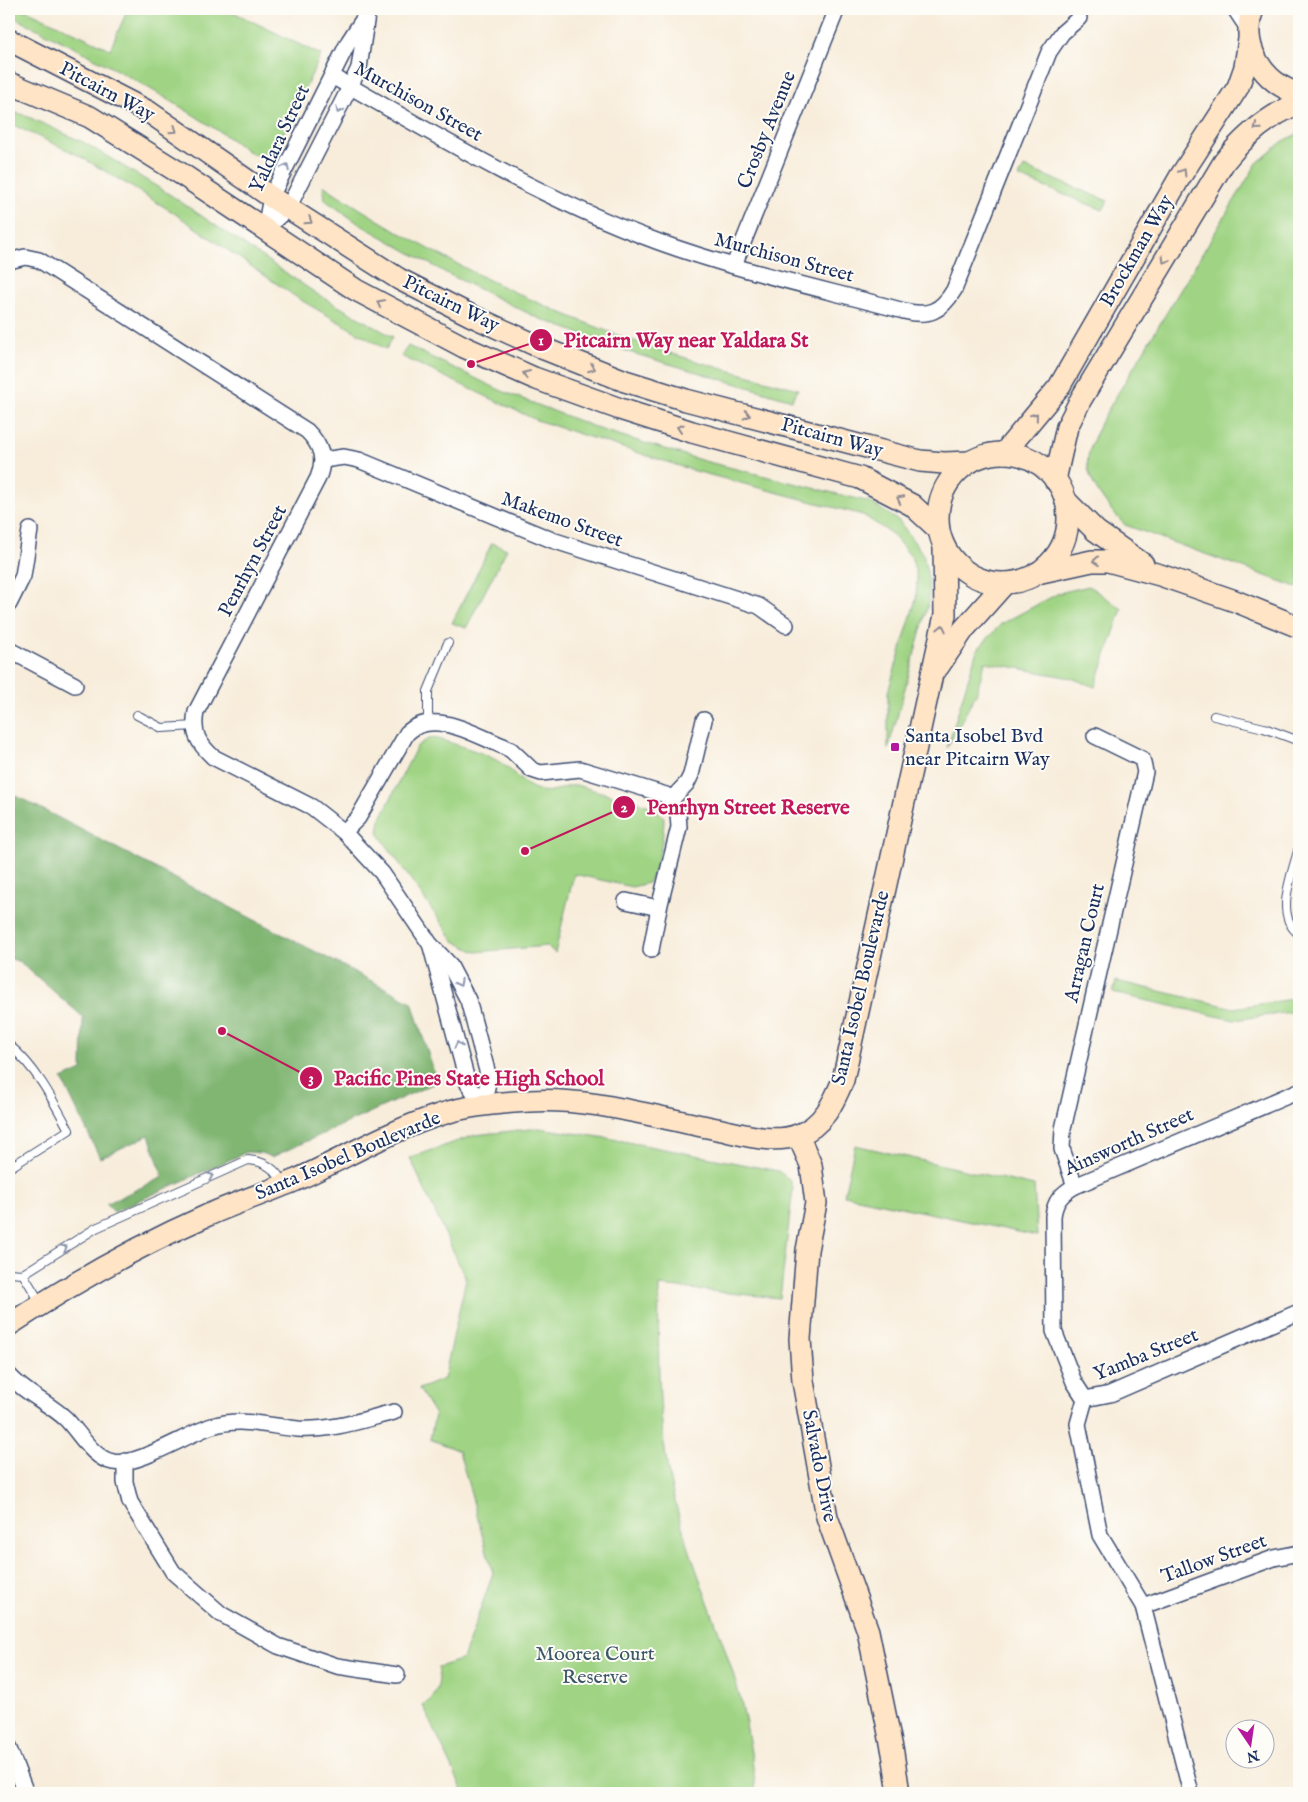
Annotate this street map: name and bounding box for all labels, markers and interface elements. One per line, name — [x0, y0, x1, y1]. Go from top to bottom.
street label: Pitcairn Way — [55, 56, 159, 128]
street label: Murchison Street — [349, 56, 487, 148]
street label: Crosby Avenue — [732, 67, 802, 193]
street label: Yaldara Street — [244, 81, 316, 197]
one-way arrow — [335, 105, 345, 114]
one-way arrow — [1254, 122, 1263, 131]
one-way arrow — [168, 124, 178, 133]
one-way arrow — [280, 163, 290, 172]
one-way arrow — [1177, 169, 1187, 178]
street label: Brockman Way — [1095, 190, 1179, 312]
one-way arrow — [303, 215, 312, 225]
street label: Murchison Street — [712, 227, 857, 289]
one-way arrow — [1162, 254, 1172, 263]
street label: Pitcairn Way — [398, 270, 504, 338]
one-way arrow — [377, 299, 386, 309]
callout: Pitcairn Way near Yaldara St — [528, 322, 818, 358]
text: Pitcairn Way near Yaldara St — [564, 328, 809, 355]
text: 1 — [538, 331, 544, 350]
one-way arrow — [587, 362, 596, 372]
one-way arrow — [522, 370, 531, 381]
one-way arrow — [743, 410, 751, 420]
street label: Pitcairn Way — [778, 412, 886, 464]
one-way arrow — [1030, 413, 1038, 422]
one-way arrow — [676, 424, 684, 434]
street label: Makemo Street — [498, 486, 626, 554]
one-way arrow — [897, 495, 906, 505]
street label: Penrhyn Street — [213, 501, 293, 621]
one-way arrow — [1091, 556, 1099, 567]
one-way arrow — [937, 624, 947, 632]
place label: Santa Isobel Bvd near Pitcairn Way — [905, 724, 1050, 772]
marker: Santa Isobel Bvd near Pitcairn Way — [889, 741, 901, 753]
callout: Penrhyn Street Reserve — [611, 789, 860, 825]
text: Penrhyn Street Reserve — [646, 795, 850, 822]
text: 2 — [620, 798, 628, 817]
street label: Arragan Court — [1059, 881, 1111, 1006]
street label: Santa Isobel Boulevarde — [826, 888, 896, 1088]
one-way arrow — [453, 978, 463, 987]
one-way arrow — [453, 1040, 464, 1049]
callout: Pacific Pines State High School — [299, 1060, 614, 1096]
text: Pacific Pines State High School — [334, 1066, 606, 1093]
text: 3 — [308, 1069, 314, 1088]
street label: Ainsworth Street — [1059, 1102, 1198, 1182]
street label: Santa Isobel Boulevarde — [252, 1106, 444, 1206]
one-way arrow — [205, 1172, 214, 1183]
one-way arrow — [59, 1245, 68, 1255]
street label: Yamba Street — [1090, 1323, 1202, 1387]
street label: Salvado Drive — [796, 1408, 842, 1524]
street label: Tallow Street — [1158, 1528, 1270, 1590]
park label: Moorea Court Reserve — [535, 1642, 655, 1690]
north arrow — [1226, 1720, 1276, 1770]
text: N — [1245, 1745, 1262, 1766]

